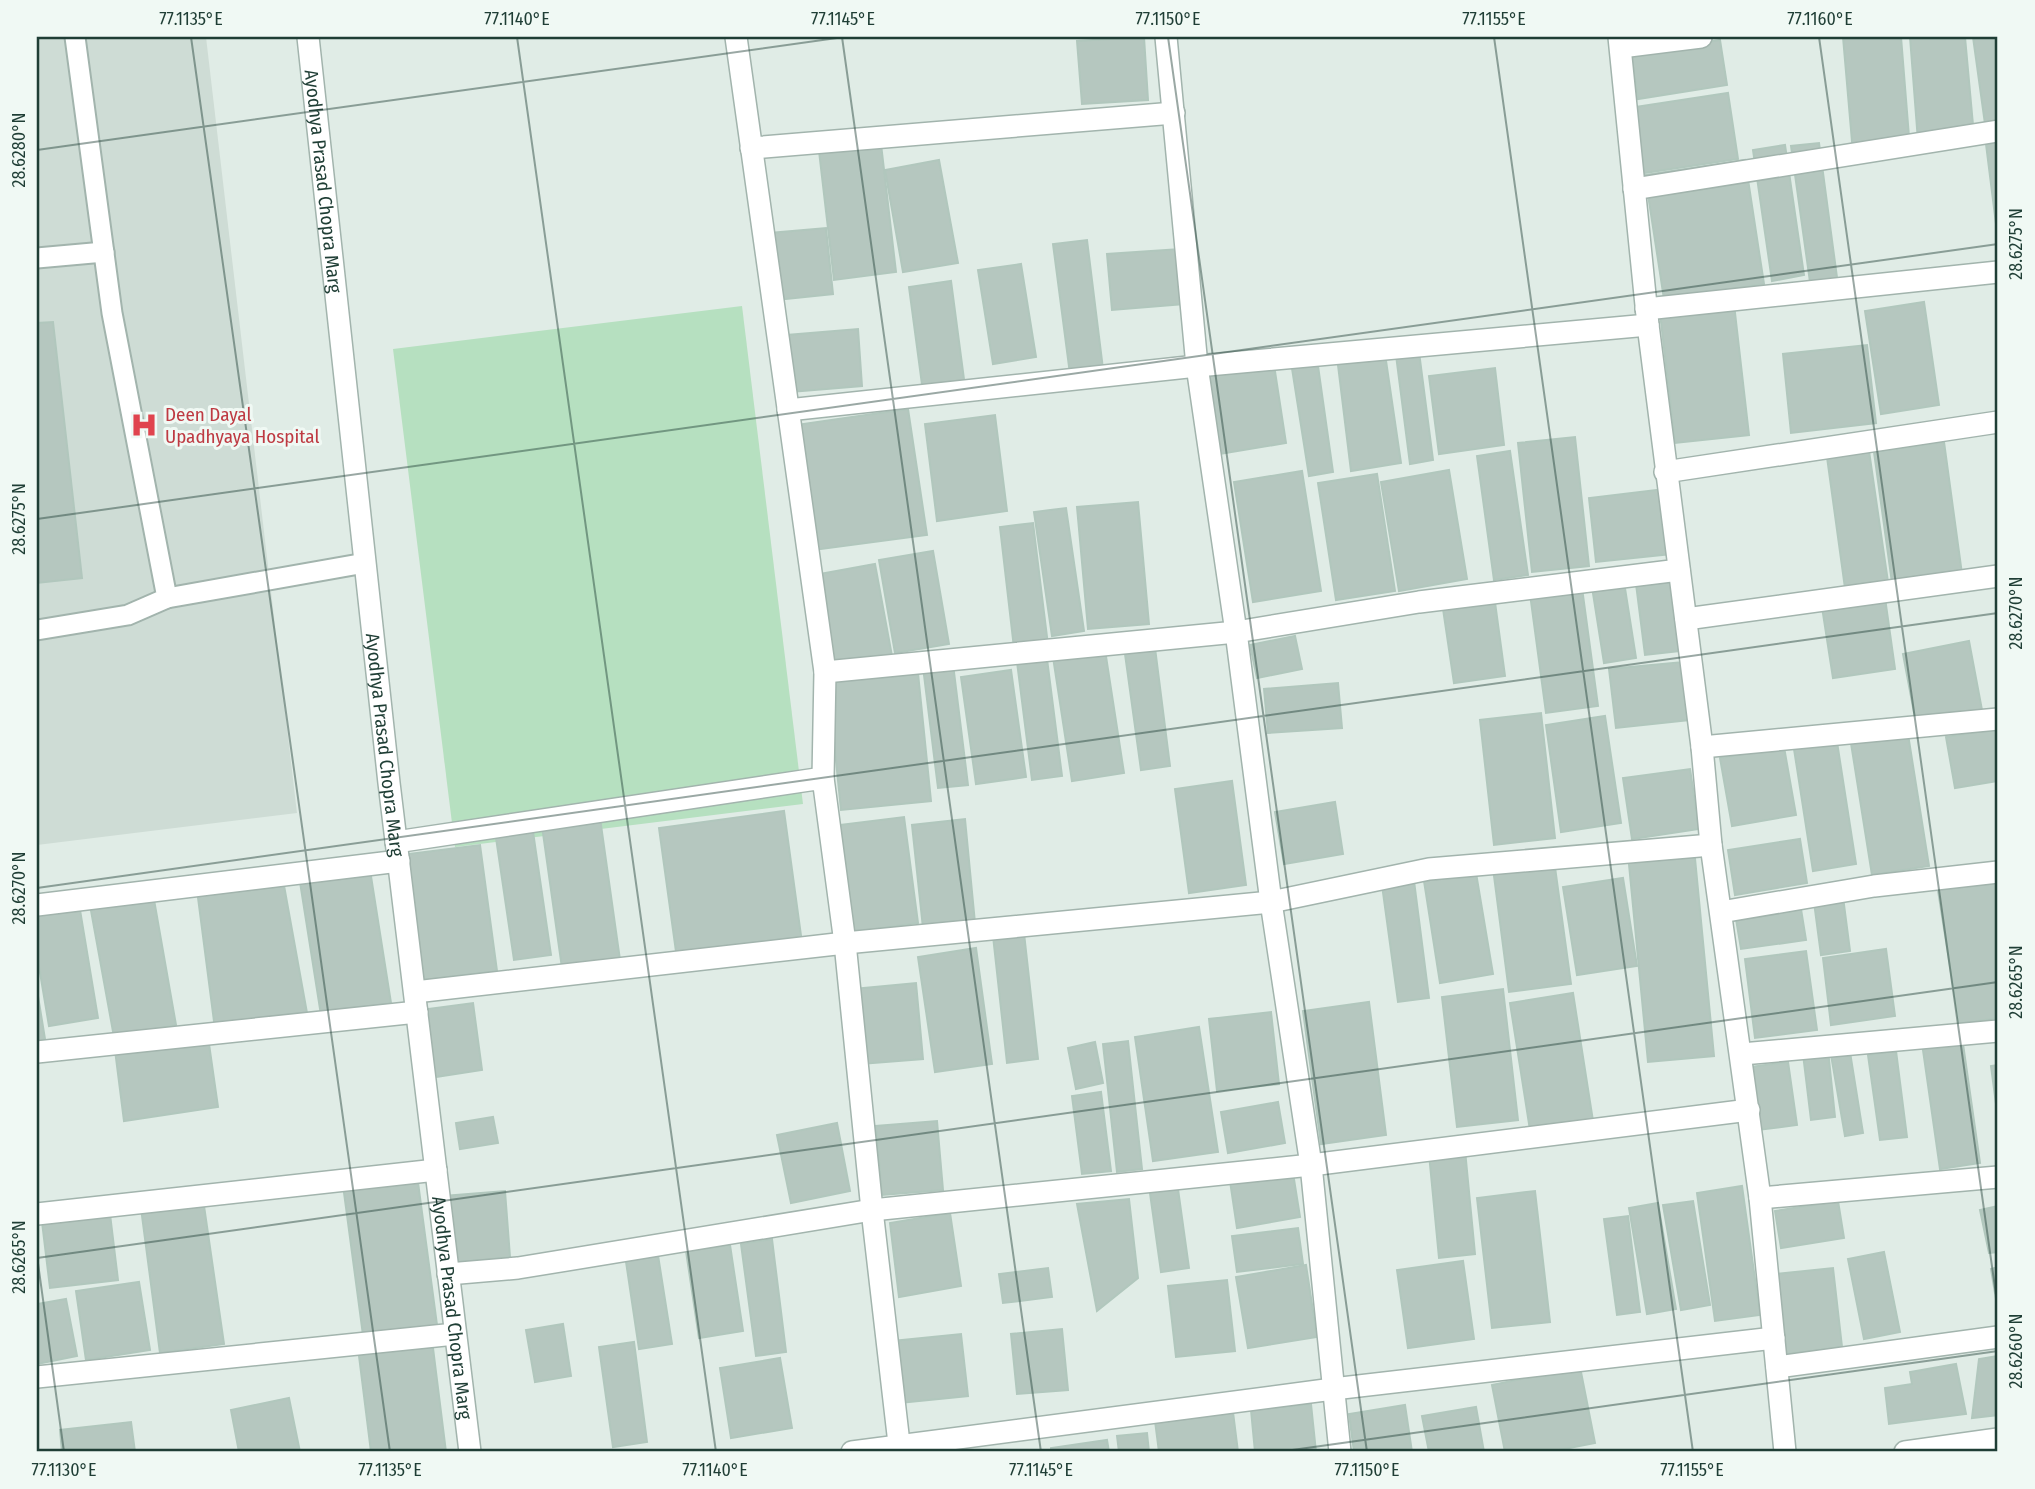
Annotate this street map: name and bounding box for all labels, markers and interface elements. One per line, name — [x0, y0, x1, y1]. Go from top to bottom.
text: 77.1135°E — [159, 8, 223, 30]
text: 77.1140°E — [484, 8, 550, 30]
text: 77.1145°E — [811, 8, 875, 30]
text: 77.1150°E — [1136, 8, 1200, 30]
text: 77.1155°E — [1462, 8, 1526, 30]
text: 77.1160°E — [1787, 8, 1853, 30]
street label: Ayodhya Prasad Chopra Marg — [300, 68, 347, 294]
text: 28.6280°N — [8, 112, 30, 188]
text: 28.6275°N — [2005, 208, 2027, 280]
place label: Deen Dayal Upadhyaya Hospital — [165, 403, 319, 448]
hospital icon: Deen Dayal Upadhyaya Hospital — [129, 410, 159, 440]
text: 28.6275°N — [8, 483, 30, 555]
text: 28.6270°N — [2005, 577, 2027, 650]
street label: Ayodhya Prasad Chopra Marg — [361, 632, 409, 858]
text: 28.6270°N — [8, 852, 30, 925]
text: 28.6265°N — [2005, 945, 2027, 1019]
street label: Ayodhya Prasad Chopra Marg — [427, 1195, 477, 1421]
text: 28.6265°N — [8, 1220, 30, 1294]
text: 28.6260°N — [2005, 1314, 2027, 1388]
text: 77.1130°E — [32, 1459, 96, 1481]
text: 77.1135°E — [358, 1459, 422, 1481]
text: 77.1140°E — [682, 1459, 748, 1481]
text: 77.1145°E — [1009, 1459, 1073, 1481]
text: 77.1150°E — [1335, 1459, 1399, 1481]
text: 77.1155°E — [1660, 1459, 1724, 1481]

